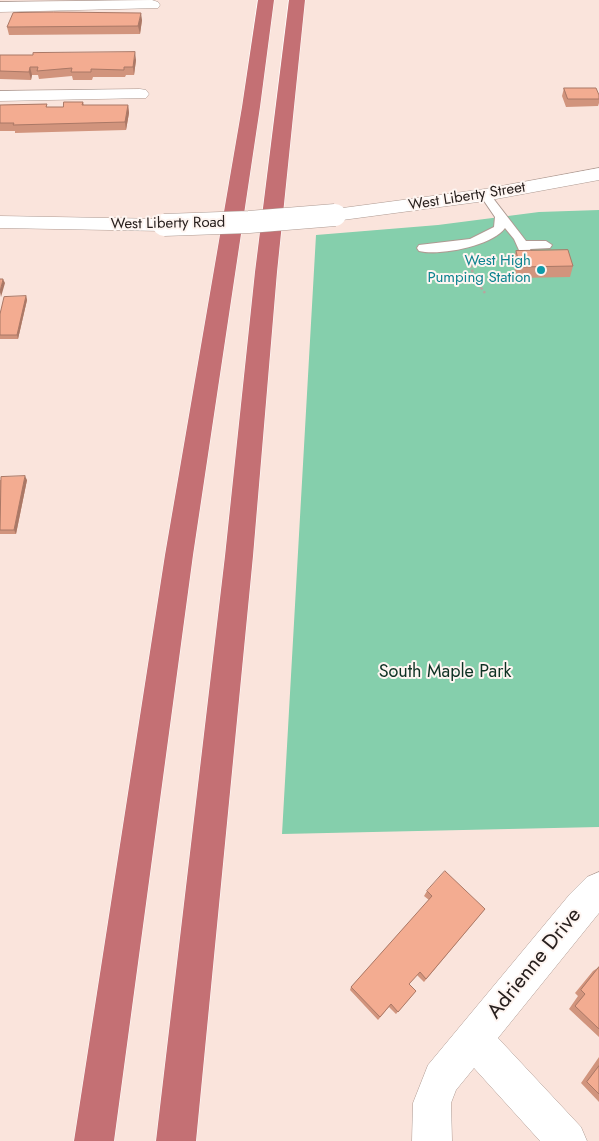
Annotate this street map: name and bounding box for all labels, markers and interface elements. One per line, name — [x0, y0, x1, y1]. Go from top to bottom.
street label: West Liberty Street — [407, 179, 527, 215]
street label: West Liberty Road — [111, 214, 225, 234]
place label: West High Pumping Station — [428, 252, 531, 287]
marker: West High Pumping Station — [535, 264, 547, 276]
park label: South Maple Park — [379, 662, 511, 684]
street label: Adrienne Drive — [483, 904, 587, 1024]

